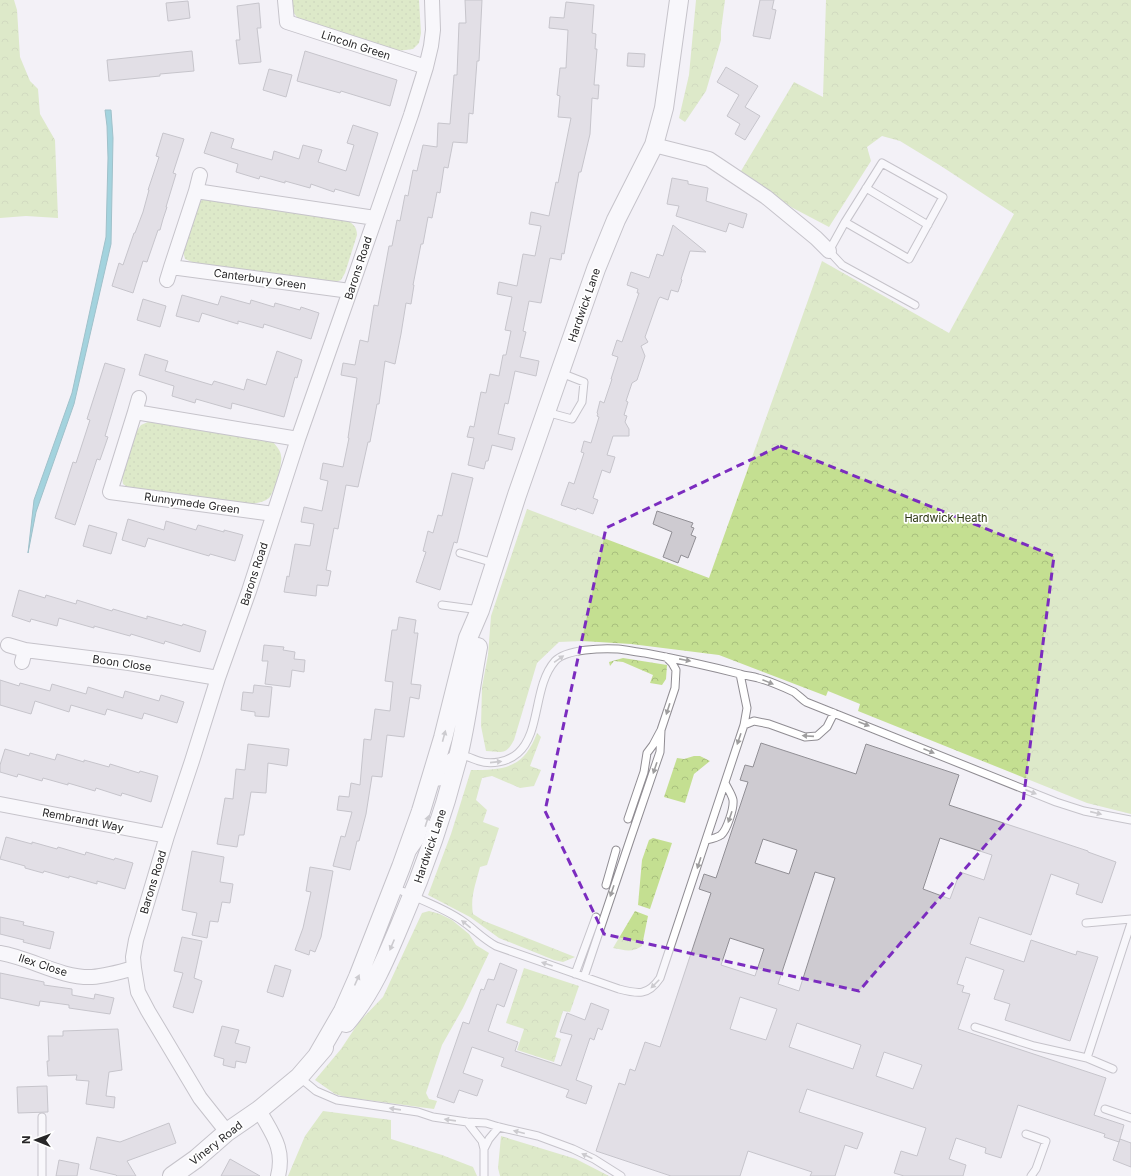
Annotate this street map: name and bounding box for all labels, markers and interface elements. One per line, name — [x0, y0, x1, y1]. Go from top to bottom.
street label: Lincoln Green — [320, 27, 392, 63]
street label: Barons Road — [341, 235, 375, 301]
street label: Canterbury Green — [213, 266, 307, 292]
street label: Hardwick Lane — [565, 266, 603, 344]
street label: Runnymede Green — [143, 489, 241, 517]
park label: Hardwick Heath — [904, 511, 988, 525]
street label: Barons Road — [237, 541, 271, 607]
street label: Boon Close — [92, 652, 152, 674]
one-way arrow — [554, 655, 564, 663]
one-way arrow — [678, 658, 691, 664]
one-way arrow — [763, 679, 775, 685]
one-way arrow — [665, 704, 671, 716]
one-way arrow — [858, 722, 870, 728]
one-way arrow — [441, 730, 447, 743]
one-way arrow — [801, 732, 814, 739]
one-way arrow — [736, 734, 742, 746]
one-way arrow — [924, 748, 935, 754]
one-way arrow — [490, 759, 502, 765]
one-way arrow — [651, 763, 657, 775]
one-way arrow — [1025, 789, 1037, 795]
street label: Rembrandt Way — [41, 805, 125, 835]
street label: Hardwick Lane — [411, 807, 449, 885]
one-way arrow — [727, 811, 733, 823]
one-way arrow — [1090, 811, 1102, 817]
one-way arrow — [424, 815, 430, 827]
street label: Barons Road — [137, 848, 169, 916]
one-way arrow — [696, 857, 702, 869]
one-way arrow — [609, 886, 615, 898]
one-way arrow — [461, 920, 472, 929]
one-way arrow — [389, 939, 395, 951]
street label: Ilex Close — [17, 951, 69, 979]
one-way arrow — [541, 961, 553, 967]
one-way arrow — [354, 974, 360, 986]
one-way arrow — [650, 979, 660, 989]
one-way arrow — [389, 1105, 401, 1112]
one-way arrow — [444, 1117, 456, 1123]
street label: Vinery Road — [187, 1118, 245, 1168]
north arrow — [16, 1120, 56, 1160]
one-way arrow — [512, 1128, 525, 1134]
text: N — [19, 1136, 33, 1144]
one-way arrow — [582, 1153, 593, 1159]

